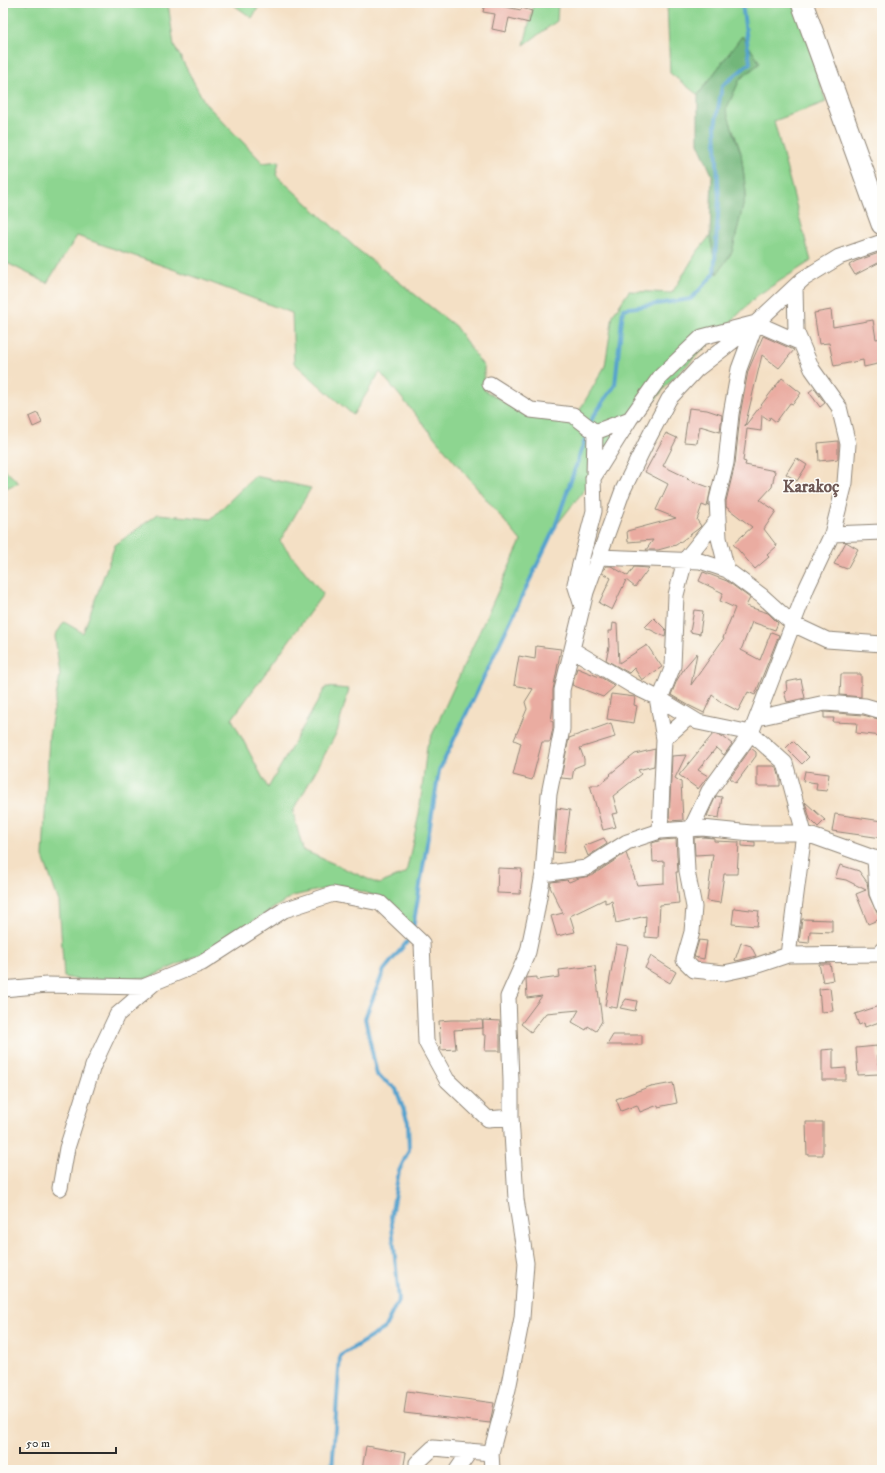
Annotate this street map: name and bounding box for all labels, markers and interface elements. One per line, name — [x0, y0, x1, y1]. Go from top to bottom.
district label: Karakoç — [783, 476, 840, 498]
scale bar — [20, 1429, 116, 1455]
text: 50 m — [26, 1436, 50, 1451]

